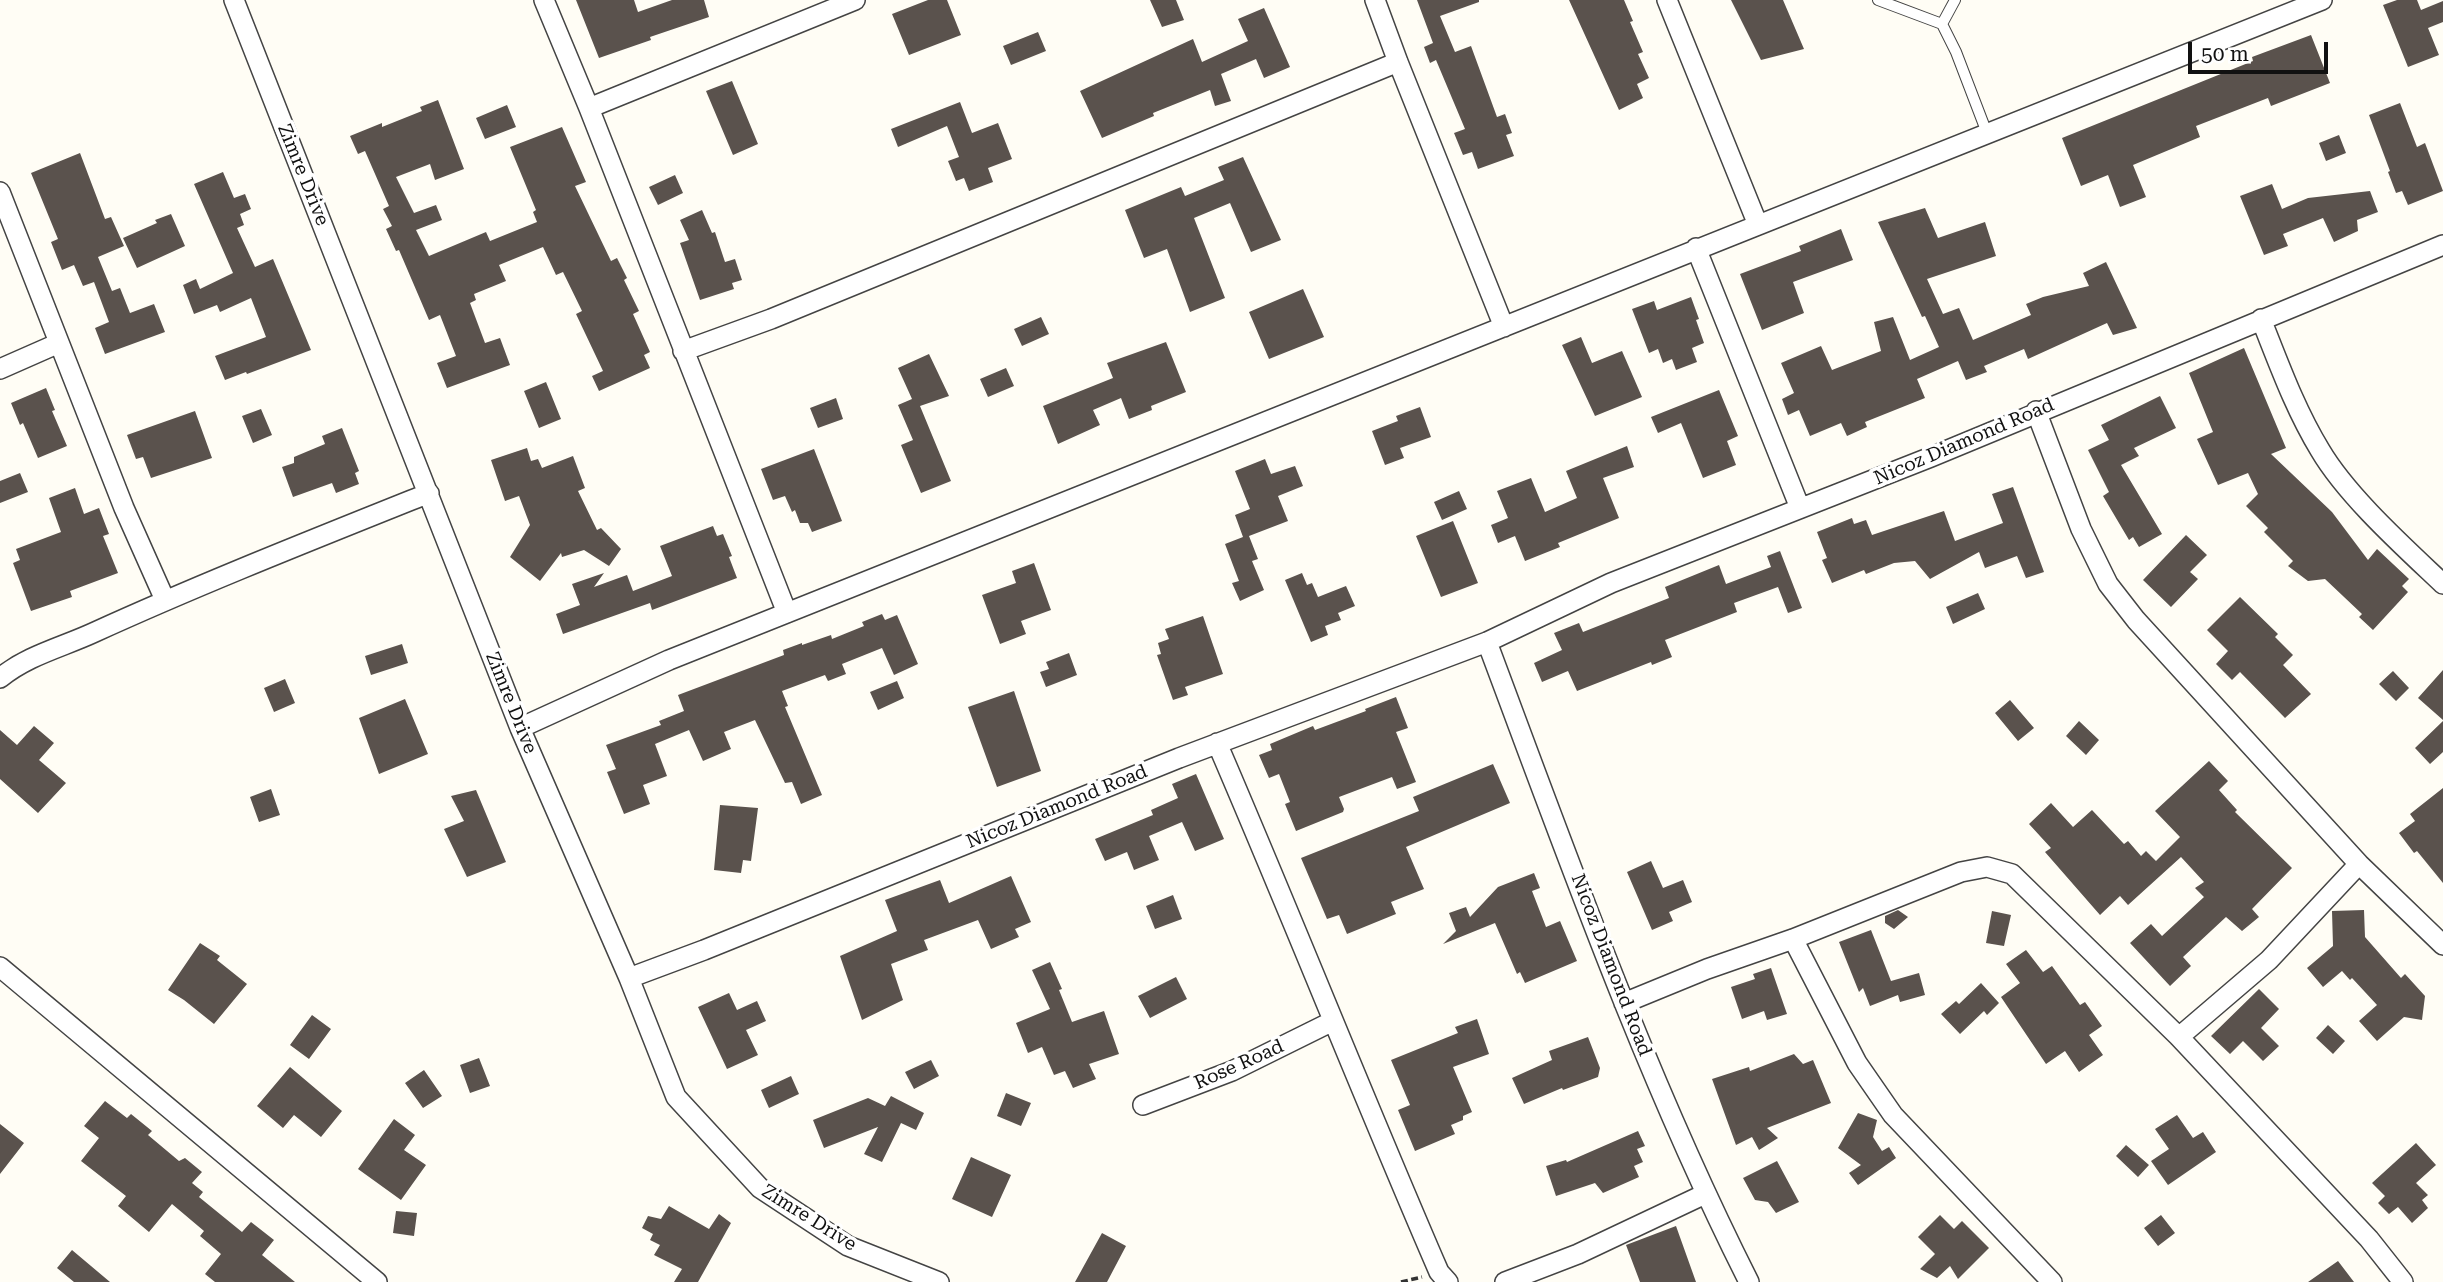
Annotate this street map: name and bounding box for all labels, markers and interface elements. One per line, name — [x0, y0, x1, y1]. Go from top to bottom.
scale bar — [2191, 28, 2331, 72]
text: 50 m — [2201, 42, 2249, 66]
street label: Zimre Drive — [272, 121, 334, 229]
street label: Nicoz Diamond Road — [1871, 394, 2057, 490]
street label: Zimre Drive — [480, 649, 542, 757]
street label: Nicoz Diamond Road — [963, 760, 1151, 854]
street label: Nicoz Diamond Road — [1566, 871, 1656, 1059]
street label: Rose Road — [1191, 1035, 1287, 1095]
street label: Zimre Drive — [757, 1180, 861, 1256]

